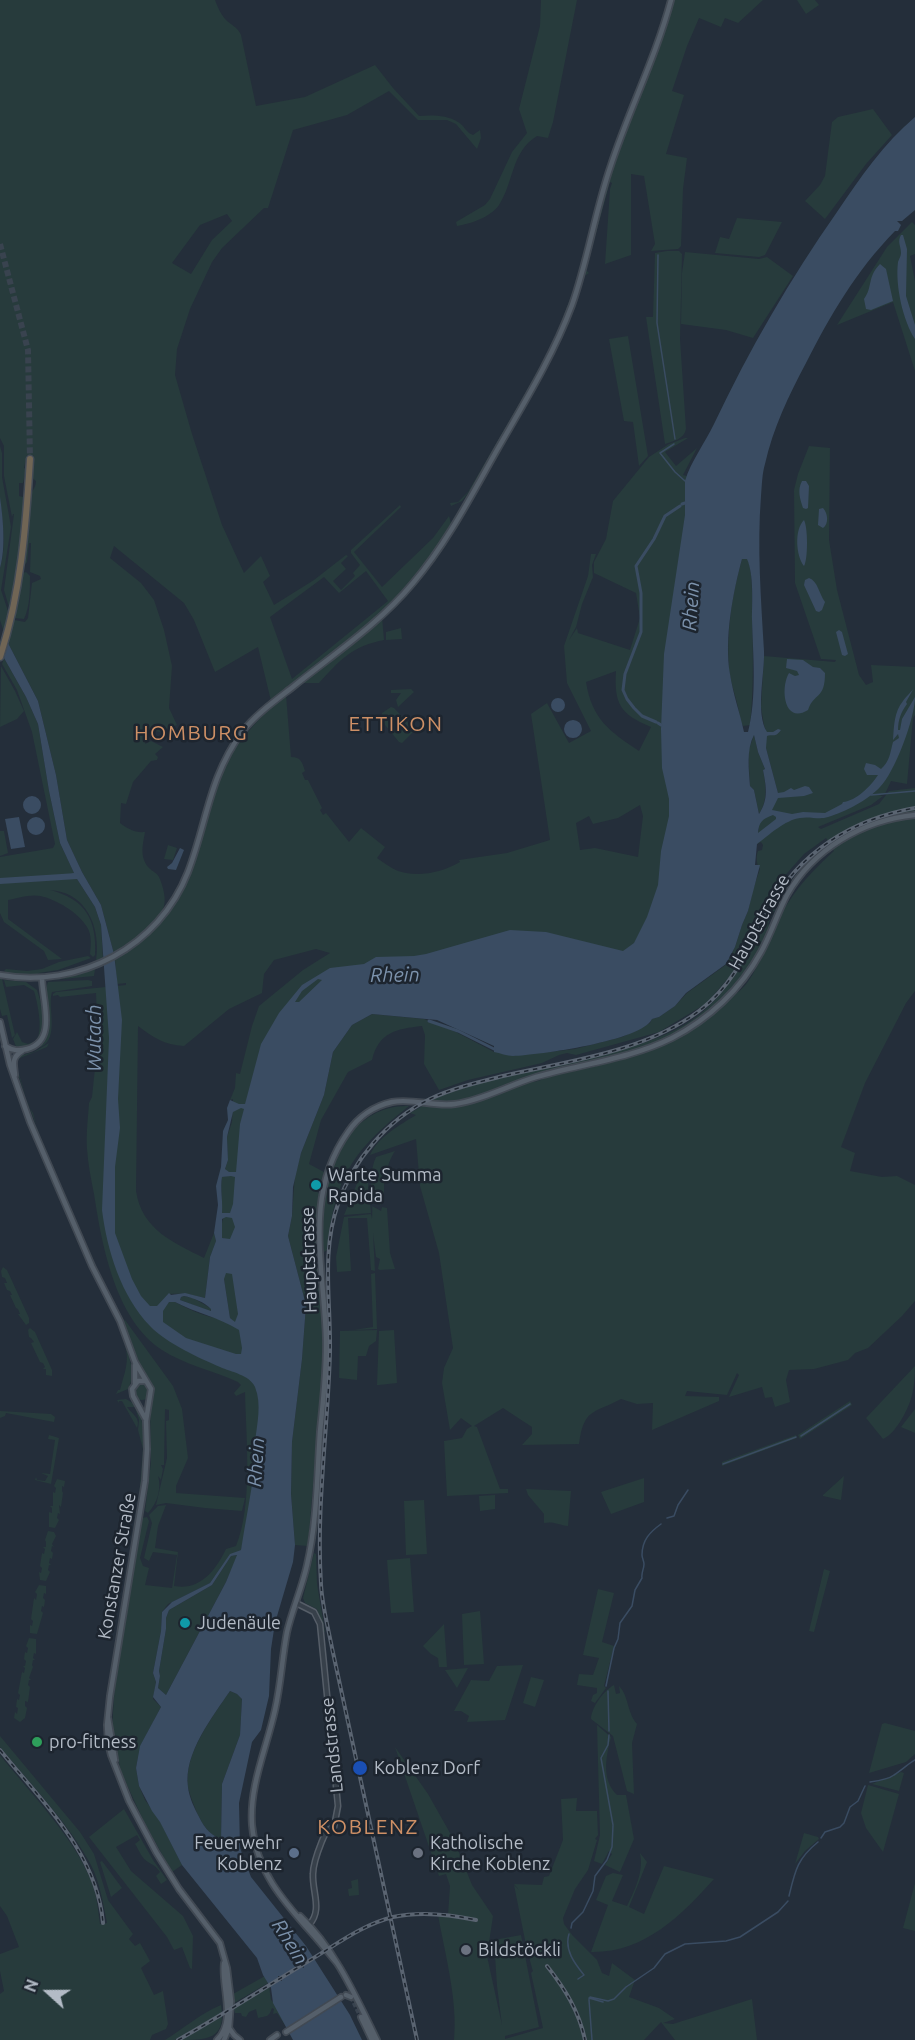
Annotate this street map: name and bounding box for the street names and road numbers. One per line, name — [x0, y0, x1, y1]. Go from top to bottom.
street label: Hauptstrasse — [724, 870, 794, 974]
street label: Hauptstrasse — [296, 1207, 322, 1313]
street label: Konstanzer Straße — [93, 1491, 141, 1641]
street label: Landstrasse — [316, 1696, 348, 1794]

